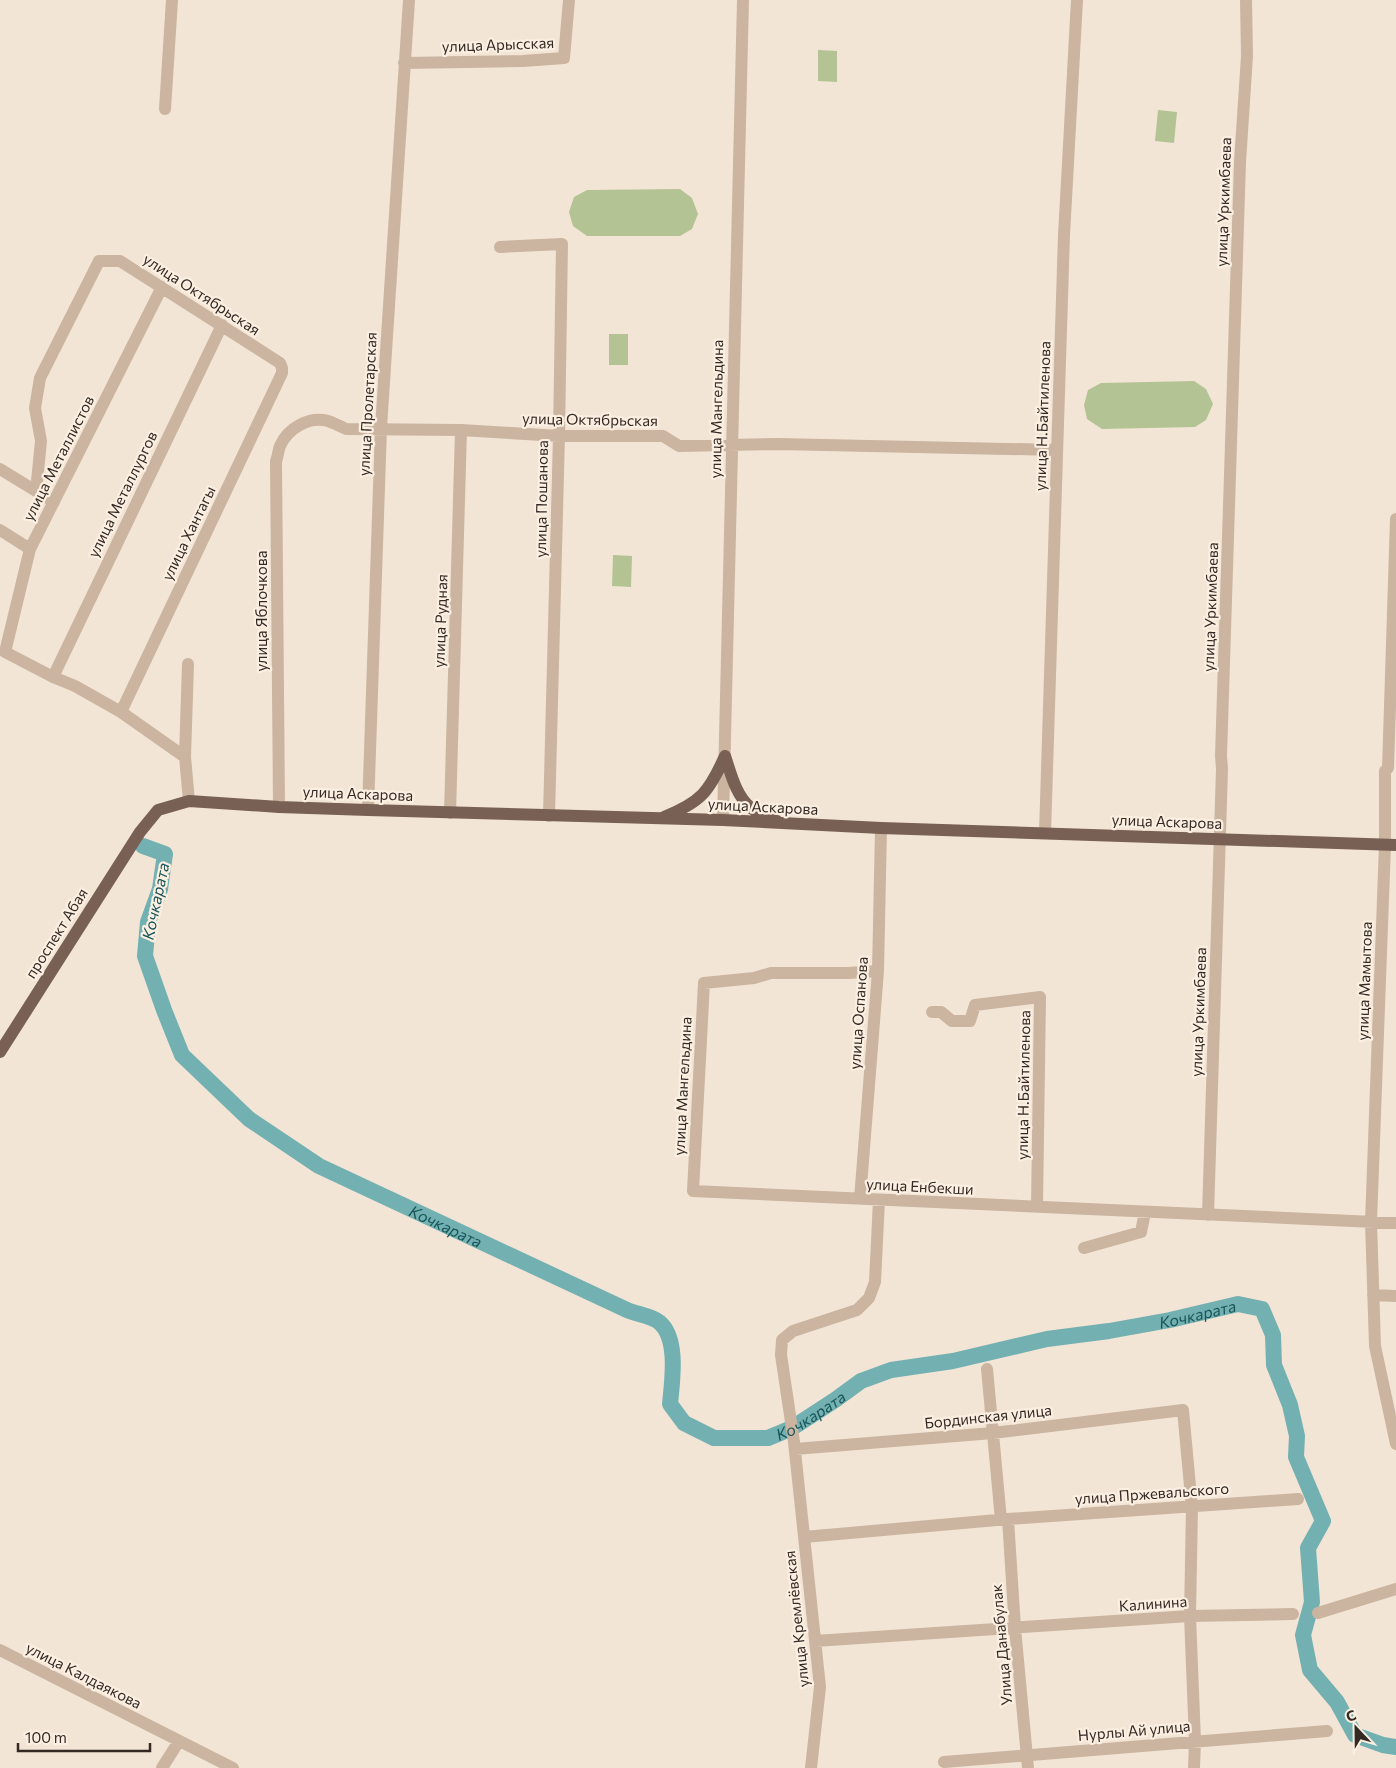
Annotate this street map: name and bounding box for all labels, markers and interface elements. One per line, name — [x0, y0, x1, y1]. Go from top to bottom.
street label: улица Арысская — [442, 33, 554, 55]
street label: улица Уркимбаева — [1212, 137, 1234, 267]
street label: улица Октябрьская — [140, 249, 264, 339]
street label: улица Пролетарская — [354, 332, 380, 476]
street label: улица Мангельдина — [706, 339, 726, 479]
street label: улица Н.Байтиленова — [1030, 341, 1054, 491]
street label: улица Металлистов — [19, 392, 97, 524]
street label: улица Октябрьская — [522, 409, 658, 429]
street label: улица Металлургов — [84, 428, 160, 560]
street label: улица Пошанова — [531, 440, 551, 558]
street label: улица Хантагы — [157, 483, 219, 583]
street label: улица Уркимбаева — [1199, 542, 1221, 672]
street label: улица Яблочкова — [252, 551, 270, 671]
street label: улица Рудная — [429, 574, 451, 668]
street label: улица Аскарова — [302, 782, 414, 804]
street label: улица Аскарова — [707, 794, 819, 818]
street label: улица Аскарова — [1111, 810, 1223, 832]
water label: Кочкарата — [138, 861, 172, 941]
street label: проспект Абая — [21, 885, 91, 981]
street label: улица Мамытова — [1353, 921, 1375, 1041]
street label: улица Уркимбаева — [1187, 947, 1209, 1077]
street label: улица Оспанова — [845, 956, 871, 1070]
street label: улица Н.Байтиленова — [1013, 1010, 1033, 1160]
street label: улица Мангельдина — [669, 1016, 695, 1156]
street label: улица Енбекши — [866, 1174, 974, 1198]
water label: Кочкарата — [407, 1200, 486, 1251]
water label: Кочкарата — [1157, 1295, 1238, 1331]
water label: Кочкарата — [773, 1386, 849, 1443]
street label: Бординская улица — [923, 1400, 1053, 1432]
street label: улица Пржевальского — [1074, 1479, 1230, 1507]
street label: улица Кремлёвская — [780, 1550, 812, 1688]
street label: Улица Данабулак — [987, 1584, 1015, 1706]
street label: Калинина — [1118, 1592, 1188, 1614]
street label: улица Калдаякова — [23, 1638, 145, 1712]
north arrow — [1331, 1703, 1381, 1753]
text: С — [1343, 1706, 1359, 1725]
street label: Нурлы Ай улица — [1077, 1716, 1191, 1744]
scale bar — [18, 1720, 150, 1752]
text: 100 m — [25, 1728, 67, 1746]

